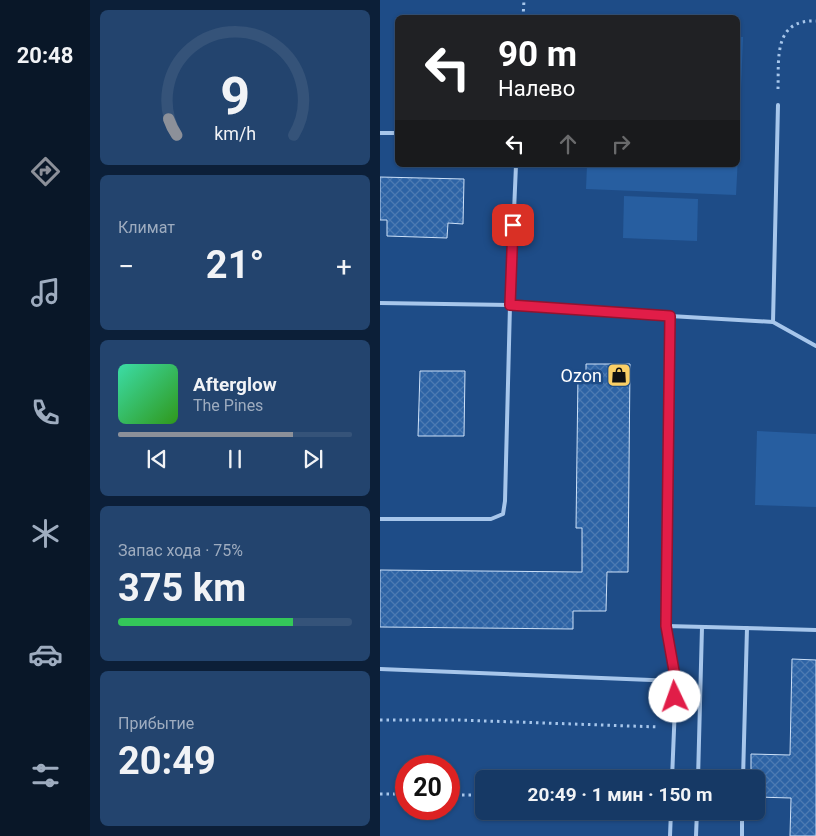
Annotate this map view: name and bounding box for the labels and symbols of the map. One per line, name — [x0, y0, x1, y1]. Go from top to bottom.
pin — [492, 204, 534, 246]
shop icon: Ozon — [606, 362, 632, 388]
place label: Ozon — [561, 365, 602, 386]
position arrow — [648, 670, 700, 722]
speed limit sign: 20 — [395, 755, 460, 820]

